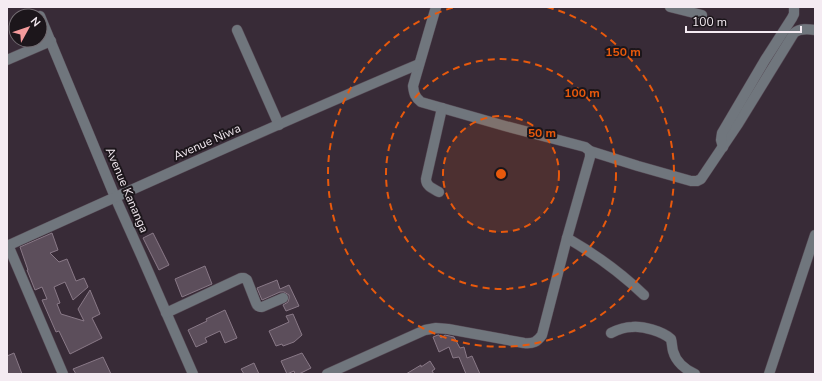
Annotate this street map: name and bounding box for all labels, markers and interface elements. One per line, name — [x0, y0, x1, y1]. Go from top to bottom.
north arrow — [8, 8, 48, 48]
scale bar — [686, 8, 801, 34]
text: N — [27, 14, 44, 30]
text: 100 m — [692, 14, 727, 30]
text: 150 m — [605, 44, 641, 60]
text: 100 m — [564, 85, 600, 101]
street label: Avenue Niwa — [171, 120, 243, 164]
text: 50 m — [528, 125, 556, 141]
street label: Avenue Kananga — [102, 145, 152, 235]
centre of rings — [494, 167, 508, 181]

